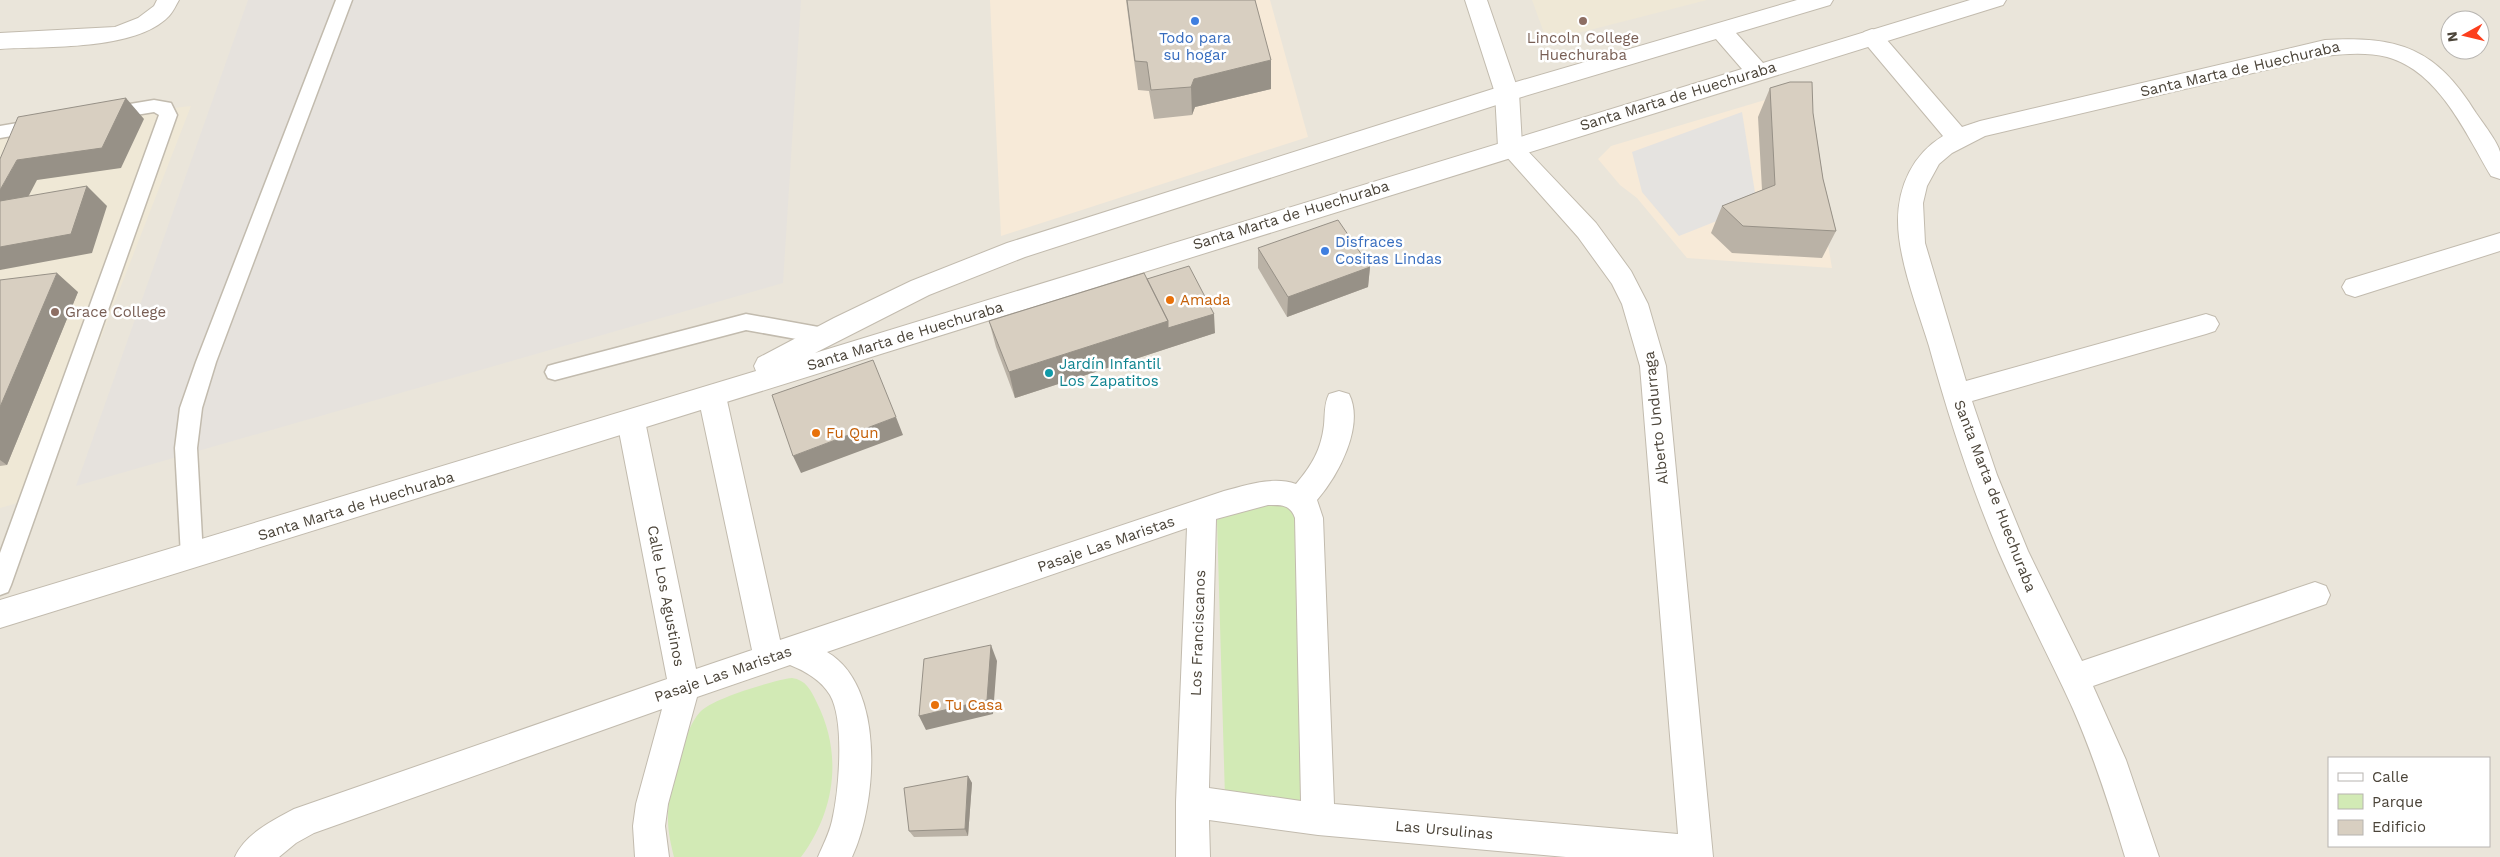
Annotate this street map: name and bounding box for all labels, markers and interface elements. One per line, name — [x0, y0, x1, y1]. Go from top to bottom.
north arrow — [2440, 10, 2490, 60]
marker: Todo para su hogar — [1189, 15, 1201, 27]
marker: Lincoln College Huechuraba — [1577, 15, 1589, 27]
place label: Todo para su hogar — [1159, 29, 1232, 64]
place label: Lincoln College Huechuraba — [1527, 29, 1639, 64]
text: N — [2443, 31, 2461, 43]
street label: Santa Marta de Huechuraba — [2138, 37, 2342, 101]
street label: Santa Marta de Huechuraba — [1578, 57, 1779, 134]
street label: Santa Marta de Huechuraba — [1191, 176, 1392, 253]
place label: Disfraces Cositas Lindas — [1335, 233, 1442, 268]
marker: Disfraces Cositas Lindas — [1319, 245, 1331, 257]
place label: Amada — [1180, 291, 1231, 309]
marker: Amada — [1164, 294, 1176, 306]
street label: Santa Marta de Huechuraba — [805, 297, 1006, 374]
place label: Grace College — [65, 303, 166, 321]
marker: Grace College — [49, 306, 61, 318]
street label: Alberto Undurraga — [1640, 350, 1672, 486]
place label: Jardín Infantil Los Zapatitos — [1059, 355, 1161, 390]
marker: Jardín Infantil Los Zapatitos — [1043, 367, 1055, 379]
street label: Santa Marta de Huechuraba — [1950, 397, 2040, 595]
place label: Fu Qun — [826, 424, 879, 442]
marker: Fu Qun — [810, 427, 822, 439]
street label: Santa Marta de Huechuraba — [256, 467, 457, 544]
street label: Pasaje Las Maristas — [1035, 512, 1177, 576]
street label: Calle Los Agustinos — [643, 524, 689, 668]
street label: Los Franciscanos — [1187, 569, 1209, 696]
street label: Pasaje Las Maristas — [652, 642, 794, 706]
place label: Tu Casa — [945, 696, 1003, 714]
marker: Tu Casa — [929, 699, 941, 711]
legend — [2328, 757, 2490, 847]
text: Calle — [2372, 768, 2409, 786]
text: Parque — [2372, 793, 2423, 811]
street label: Las Ursulinas — [1394, 817, 1494, 843]
text: Edificio — [2372, 818, 2426, 836]

